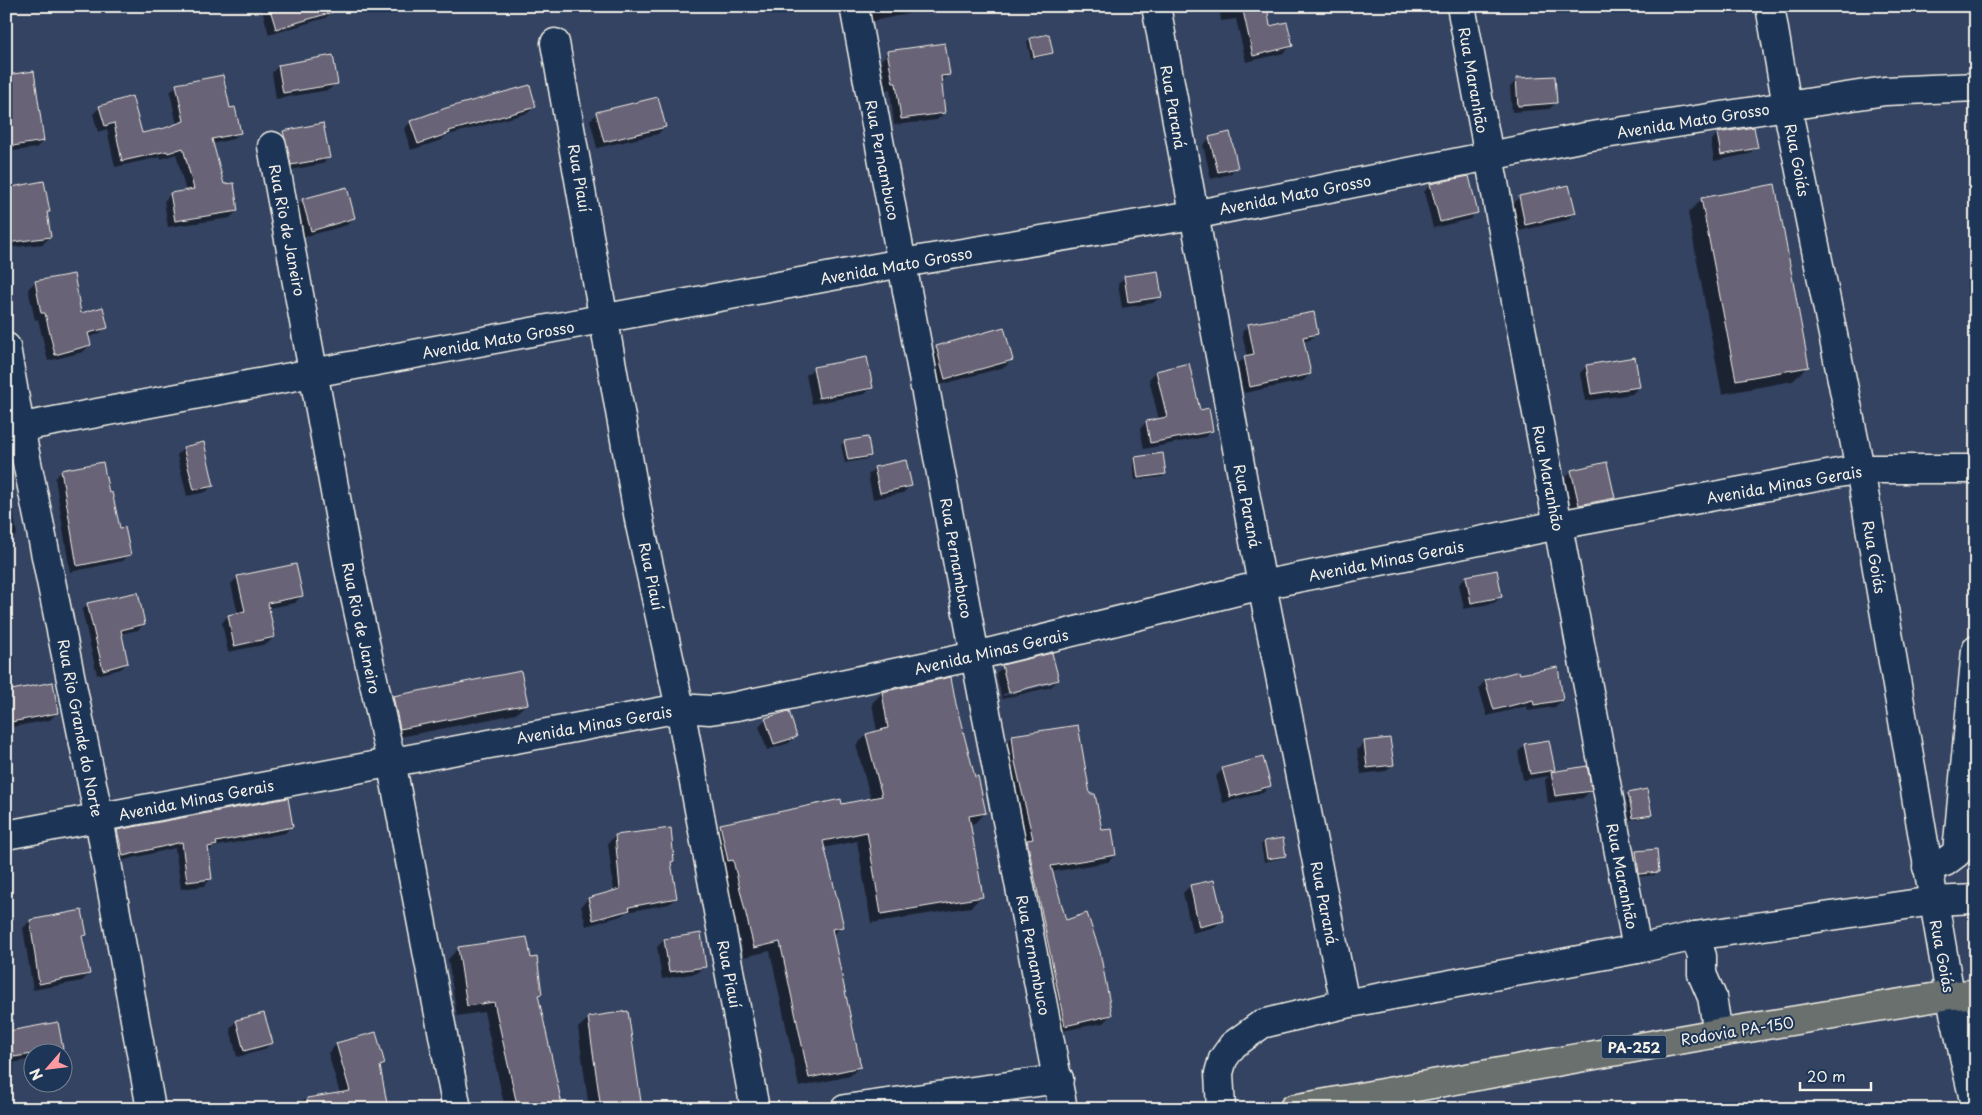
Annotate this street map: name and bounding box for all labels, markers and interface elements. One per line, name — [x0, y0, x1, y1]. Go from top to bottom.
street label: Rua Maranhão — [1453, 25, 1495, 135]
street label: Rua Paraná — [1155, 63, 1193, 151]
street label: Avenida Mato Grosso — [1615, 97, 1771, 143]
street label: Rua Pernambuco — [860, 98, 906, 222]
street label: Rua Goiás — [1780, 122, 1816, 199]
street label: Rua Piauí — [563, 142, 597, 215]
street label: Rua Rio de Janeiro — [264, 162, 312, 298]
street label: Avenida Mato Grosso — [1217, 168, 1373, 220]
street label: Avenida Mato Grosso — [818, 240, 974, 290]
street label: Avenida Mato Grosso — [420, 314, 576, 364]
street label: Rua Maranhão — [1527, 423, 1571, 533]
street label: Avenida Minas Gerais — [1704, 459, 1864, 509]
street label: Rua Paraná — [1229, 462, 1267, 550]
street label: Rua Pernambuco — [935, 496, 979, 620]
street label: Rua Goiás — [1857, 519, 1893, 595]
street label: Avenida Minas Gerais — [1306, 534, 1466, 586]
street label: Rua Piauí — [634, 540, 671, 613]
street label: Rua Rio de Janeiro — [337, 560, 387, 696]
street label: Avenida Minas Gerais — [912, 622, 1071, 680]
street label: Rua Rio Grande do Norte — [52, 637, 110, 819]
street label: Avenida Minas Gerais — [514, 699, 674, 749]
street label: Avenida Minas Gerais — [116, 773, 276, 825]
street label: Rua Maranhão — [1601, 821, 1645, 931]
street label: Rua Paraná — [1306, 859, 1344, 947]
street label: Rua Pernambuco — [1011, 893, 1057, 1017]
street label: Rua Goiás — [1925, 918, 1961, 995]
street label: Rua Piauí — [712, 938, 748, 1011]
street label: Rodovia PA-150 — [1679, 1010, 1795, 1050]
road number: PA-252 — [1602, 1036, 1666, 1058]
north arrow — [22, 1042, 72, 1092]
scale bar — [1800, 1060, 1871, 1092]
text: 20 m — [1807, 1064, 1846, 1087]
text: N — [24, 1065, 48, 1084]

